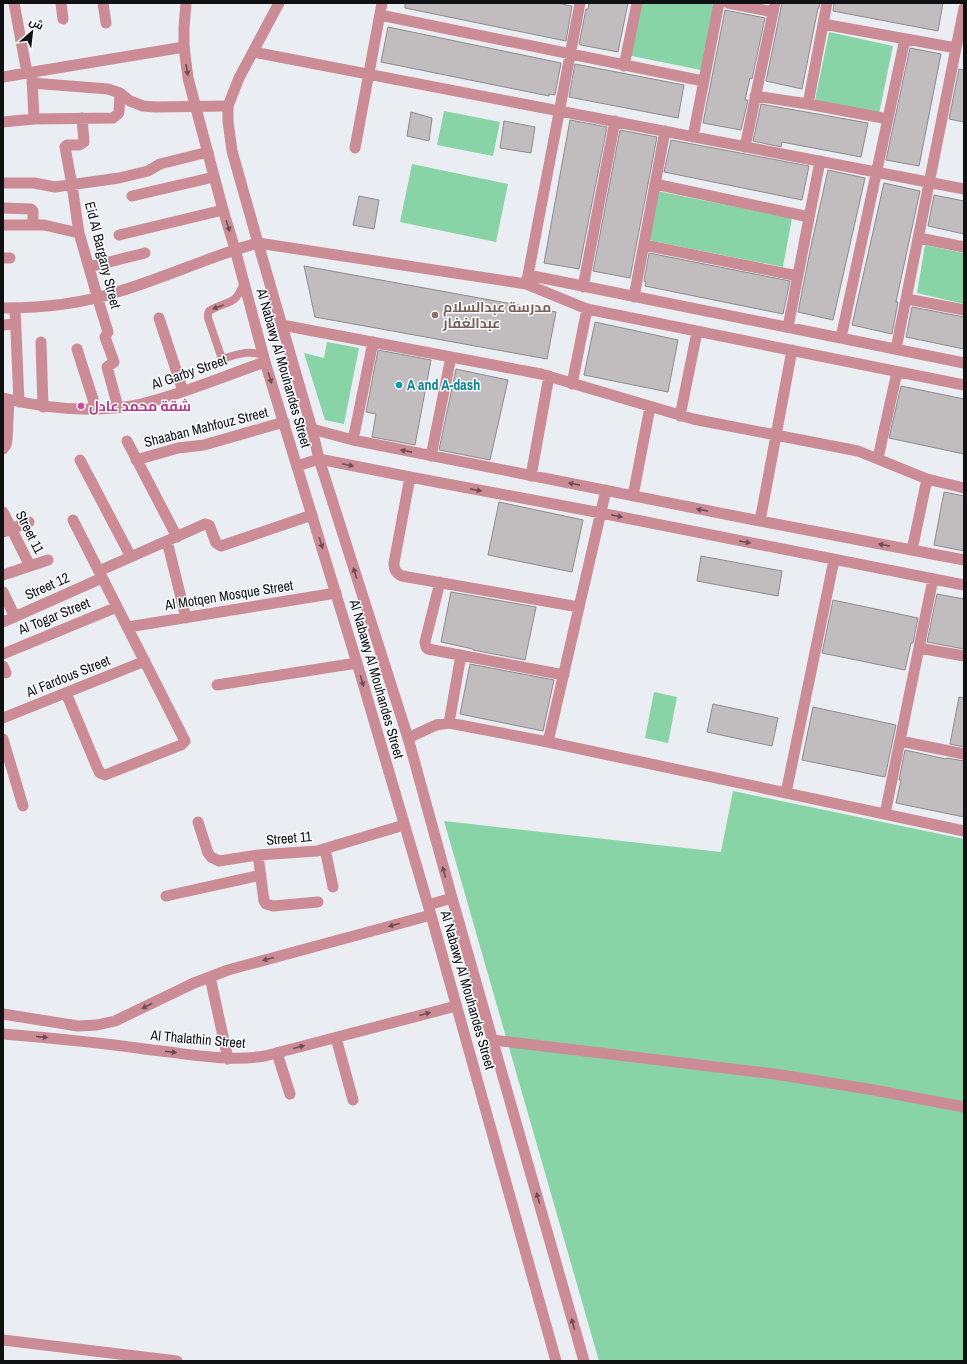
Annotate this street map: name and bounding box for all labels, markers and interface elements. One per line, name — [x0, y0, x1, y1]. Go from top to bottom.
north arrow — [12, 12, 52, 52]
text: ش — [27, 14, 46, 33]
one-way arrow — [184, 64, 190, 76]
street label: Eid Al Bargany Street — [81, 200, 125, 310]
one-way arrow — [225, 220, 231, 232]
street label: Al Nabawy Al Mouhandes Street — [252, 285, 315, 450]
place label: مدرسة عبدالسلام عبدالغفار — [442, 298, 551, 332]
one-way arrow — [211, 304, 223, 310]
marker: مدرسة عبدالسلام عبدالغفار — [430, 310, 440, 320]
street label: Al Garby Street — [148, 351, 229, 394]
one-way arrow — [267, 373, 273, 385]
place label: A and A-dash — [407, 376, 480, 394]
marker: A and A-dash — [394, 380, 404, 390]
place label: شقة محمد عادل — [89, 397, 191, 415]
marker: شقة محمد عادل — [76, 401, 86, 411]
street label: Shaaban Mahfouz Street — [142, 403, 270, 451]
one-way arrow — [400, 447, 412, 453]
one-way arrow — [342, 462, 354, 468]
one-way arrow — [568, 481, 580, 487]
one-way arrow — [470, 487, 482, 493]
one-way arrow — [696, 506, 708, 512]
street label: Street 11 — [12, 508, 49, 557]
one-way arrow — [611, 514, 623, 520]
one-way arrow — [318, 537, 324, 549]
one-way arrow — [739, 539, 751, 545]
one-way arrow — [878, 542, 891, 548]
one-way arrow — [352, 566, 358, 578]
street label: Street 12 — [22, 568, 72, 604]
street label: Al Motqen Mosque Street — [163, 576, 294, 614]
street label: Al Togar Street — [15, 593, 92, 639]
street label: Al Nabawy Al Mouhandes Street — [345, 596, 408, 761]
street label: Al Fardous Street — [23, 651, 113, 701]
one-way arrow — [359, 675, 365, 687]
street label: Street 11 — [265, 827, 313, 849]
one-way arrow — [441, 865, 447, 877]
street label: Al Nabawy Al Mouhandes Street — [436, 907, 499, 1072]
one-way arrow — [387, 922, 399, 928]
one-way arrow — [262, 956, 274, 962]
one-way arrow — [141, 1003, 153, 1009]
one-way arrow — [419, 1011, 431, 1017]
street label: Al Thalathin Street — [149, 1026, 246, 1052]
one-way arrow — [36, 1034, 48, 1041]
one-way arrow — [293, 1044, 305, 1050]
one-way arrow — [165, 1049, 177, 1055]
one-way arrow — [535, 1192, 541, 1204]
one-way arrow — [570, 1317, 576, 1330]

